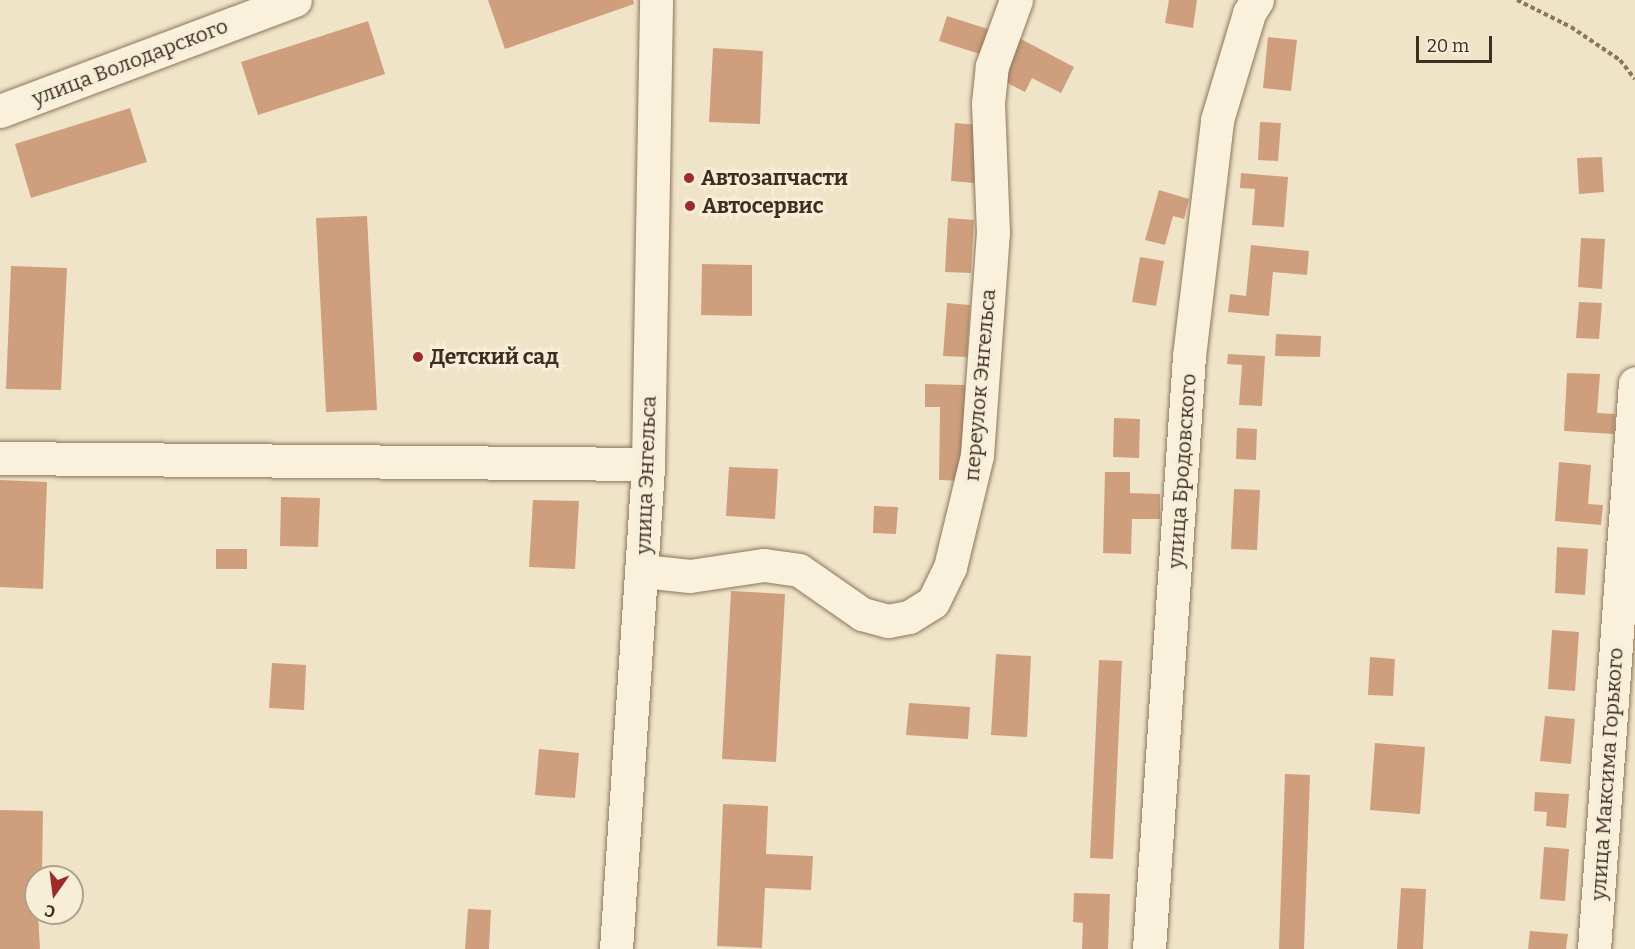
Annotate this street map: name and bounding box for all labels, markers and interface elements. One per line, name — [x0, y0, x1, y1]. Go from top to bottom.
street label: улица Володарского — [28, 13, 232, 111]
scale bar — [1419, 24, 1496, 62]
text: 20 m — [1427, 35, 1469, 57]
place label: Автозапчасти — [701, 165, 848, 191]
marker: Автозапчасти — [682, 171, 696, 185]
place label: Автосервис — [702, 193, 823, 219]
marker: Автосервис — [683, 199, 697, 213]
street label: переулок Энгельса — [959, 288, 1001, 482]
place label: Детский сад — [430, 344, 559, 370]
marker: Детский сад — [411, 350, 425, 364]
street label: улица Бродовского — [1163, 373, 1201, 569]
street label: улица Энгельса — [631, 395, 661, 555]
street label: улица Максима Горького — [1586, 647, 1628, 901]
north arrow — [24, 865, 84, 925]
text: С — [43, 901, 57, 921]

